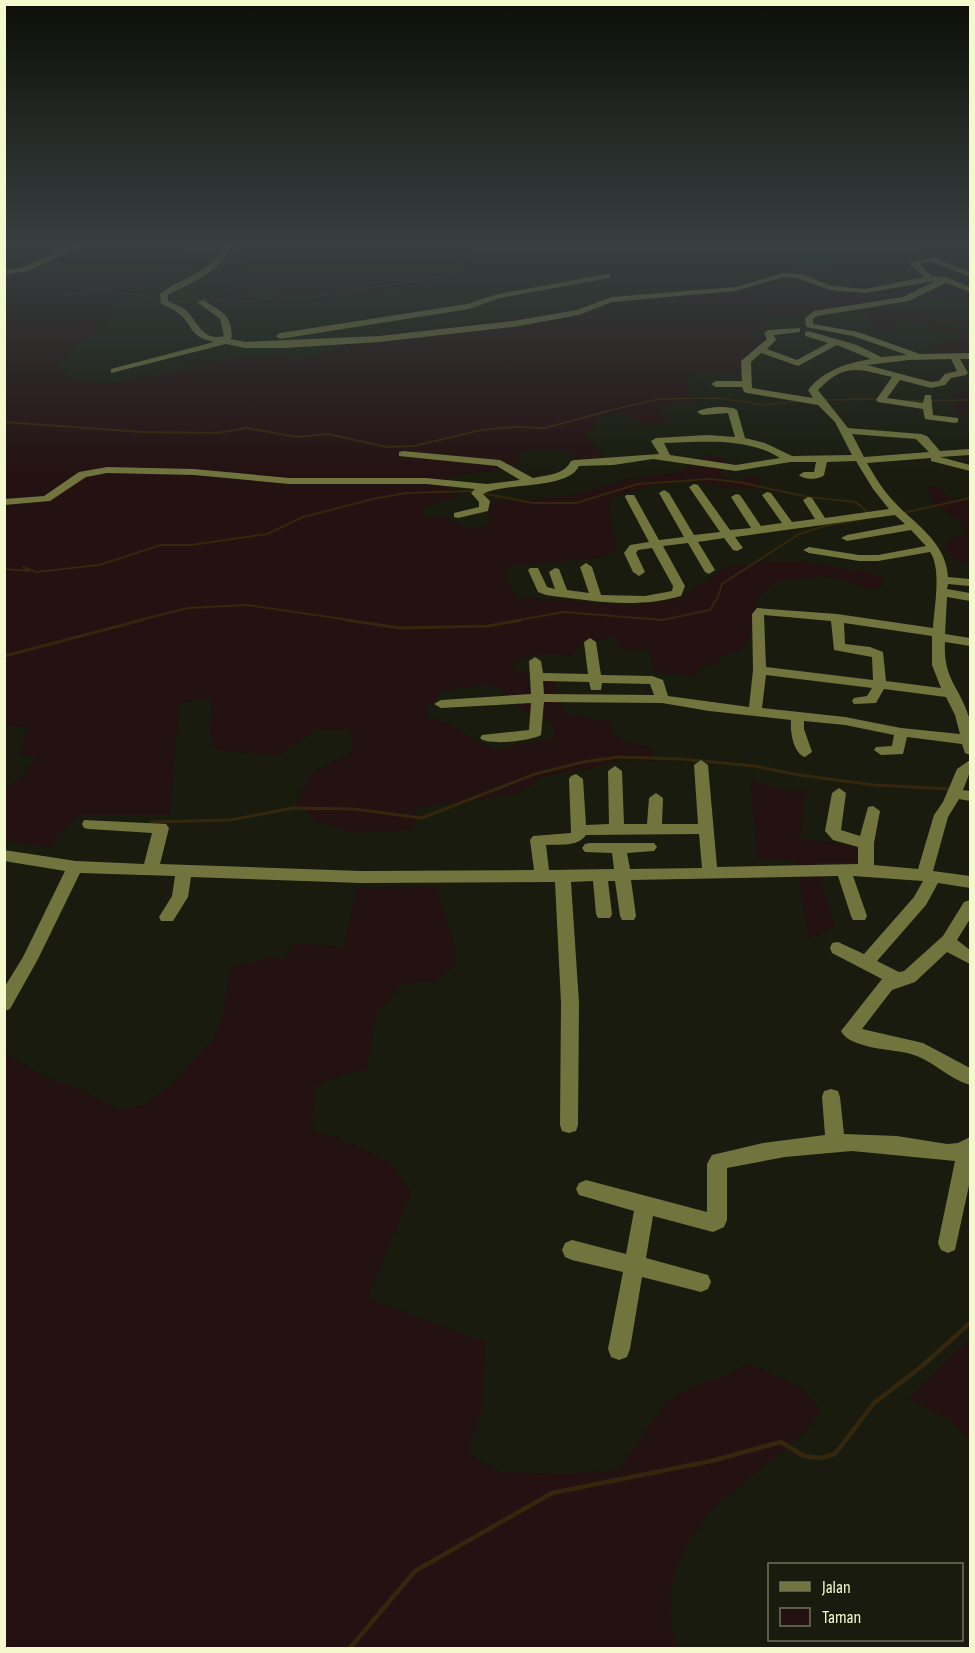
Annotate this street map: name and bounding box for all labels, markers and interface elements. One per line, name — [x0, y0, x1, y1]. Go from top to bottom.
legend — [768, 1563, 963, 1641]
text: Jalan — [821, 1577, 851, 1598]
text: Taman — [822, 1607, 861, 1628]

